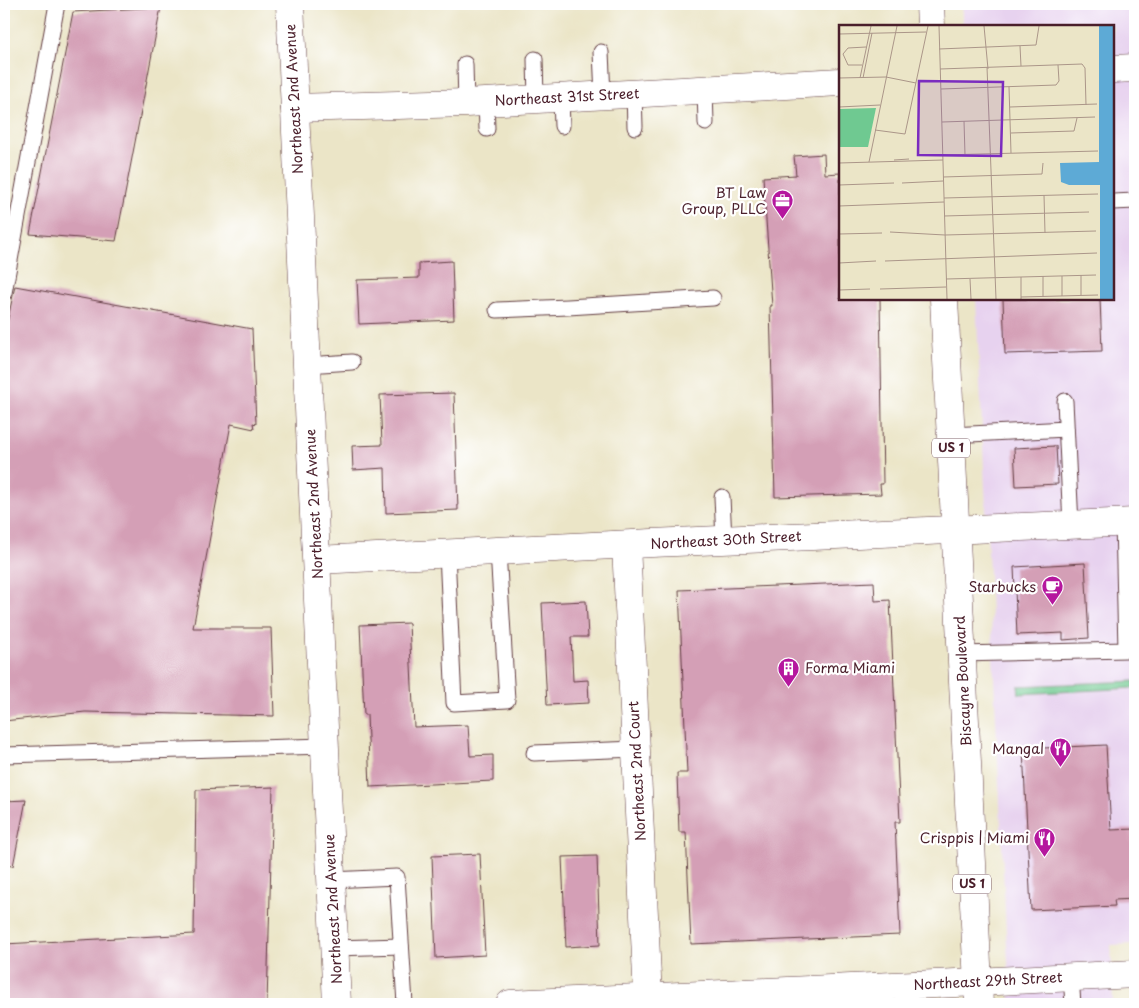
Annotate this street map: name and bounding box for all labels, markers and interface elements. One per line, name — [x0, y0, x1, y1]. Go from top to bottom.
street label: Northeast 2nd Avenue — [279, 23, 308, 175]
inset map — [839, 25, 1114, 300]
street label: Northeast 31st Street — [494, 82, 640, 111]
place label: BT Law Group, PLLC — [681, 182, 766, 219]
office icon: BT Law Group, PLLC — [770, 189, 794, 220]
street label: Northeast 2nd Avenue — [299, 428, 328, 580]
road number: US 1 — [932, 438, 970, 458]
street label: Northeast 30th Street — [650, 525, 802, 554]
cafe icon: Starbucks — [1040, 575, 1064, 606]
place label: Starbucks — [968, 576, 1036, 597]
street label: Biscayne Boulevard — [949, 615, 976, 747]
building icon: Forma Miami — [777, 656, 801, 687]
place label: Forma Miami — [805, 657, 895, 678]
street label: Northeast 2nd Court — [622, 700, 651, 842]
restaurant icon: Mangal — [1048, 737, 1072, 768]
place label: Mangal — [992, 738, 1044, 759]
restaurant icon: Crisppis | Miami — [1033, 826, 1057, 857]
place label: Crisppis | Miami — [920, 827, 1029, 848]
street label: Northeast 2nd Avenue — [318, 833, 347, 985]
road number: US 1 — [953, 874, 991, 894]
street label: Northeast 29th Street — [913, 966, 1063, 995]

